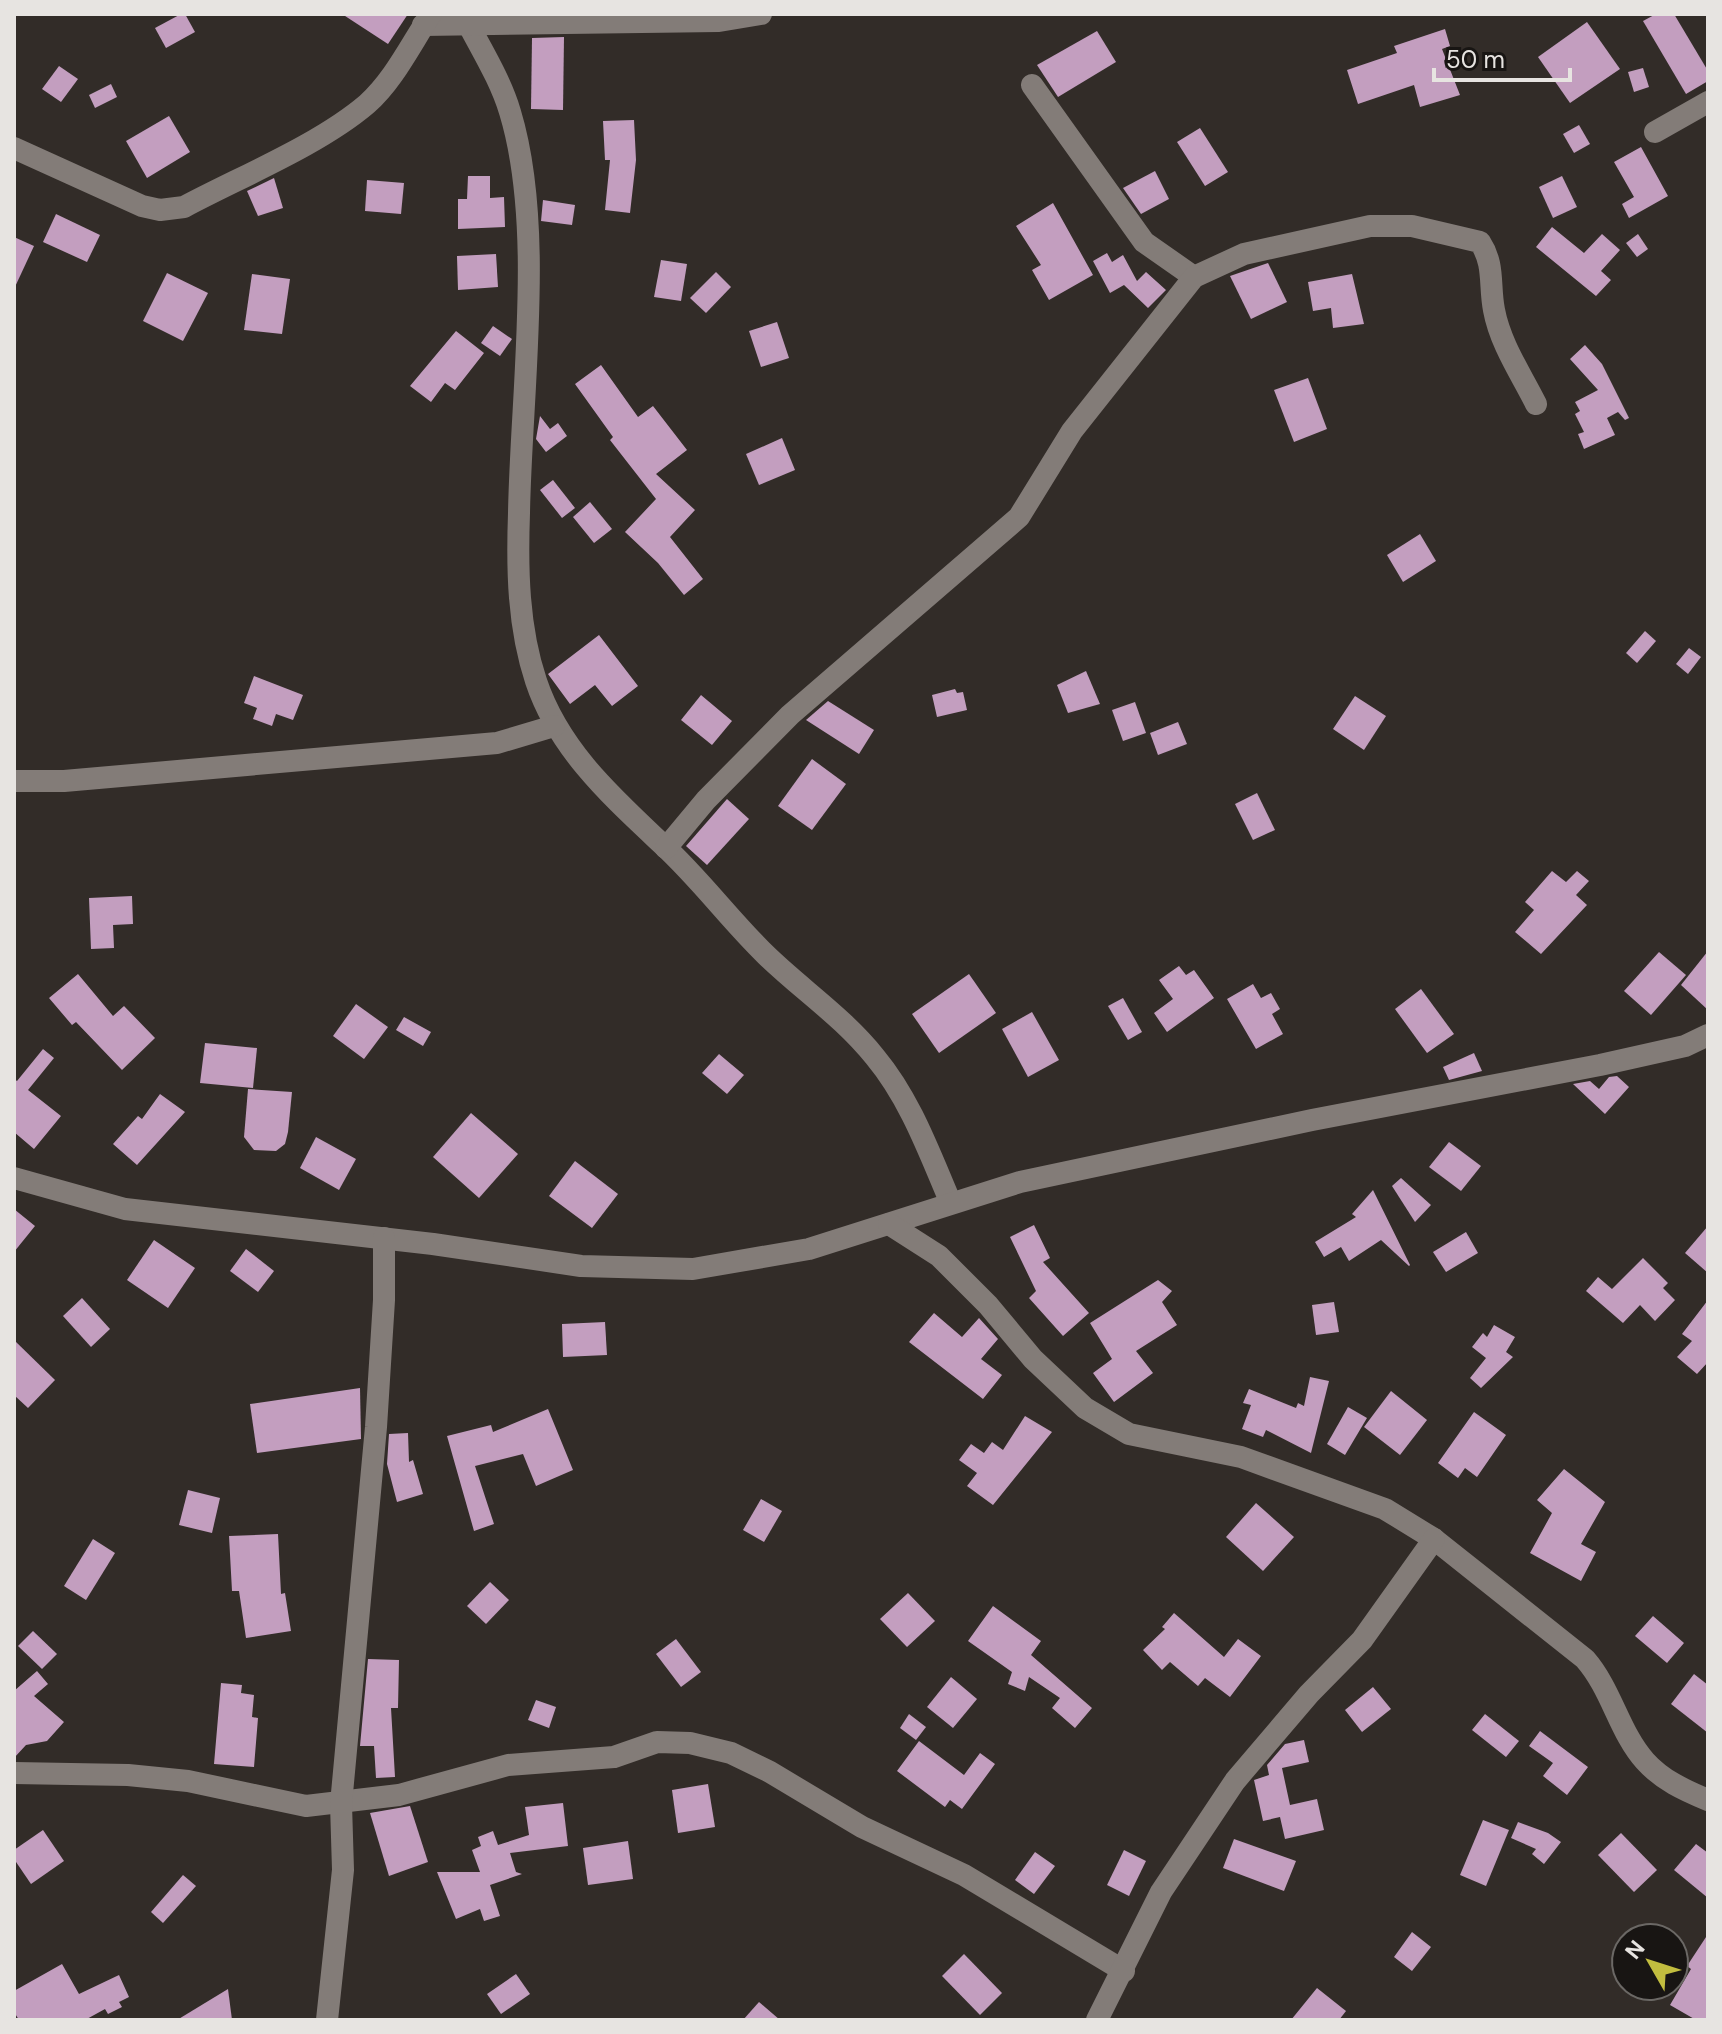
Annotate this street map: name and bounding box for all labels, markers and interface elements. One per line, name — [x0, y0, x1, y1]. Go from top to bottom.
scale bar — [1434, 32, 1570, 82]
text: 50 m — [1446, 44, 1505, 75]
north arrow — [1610, 1922, 1690, 2002]
text: N — [1619, 1934, 1651, 1965]

